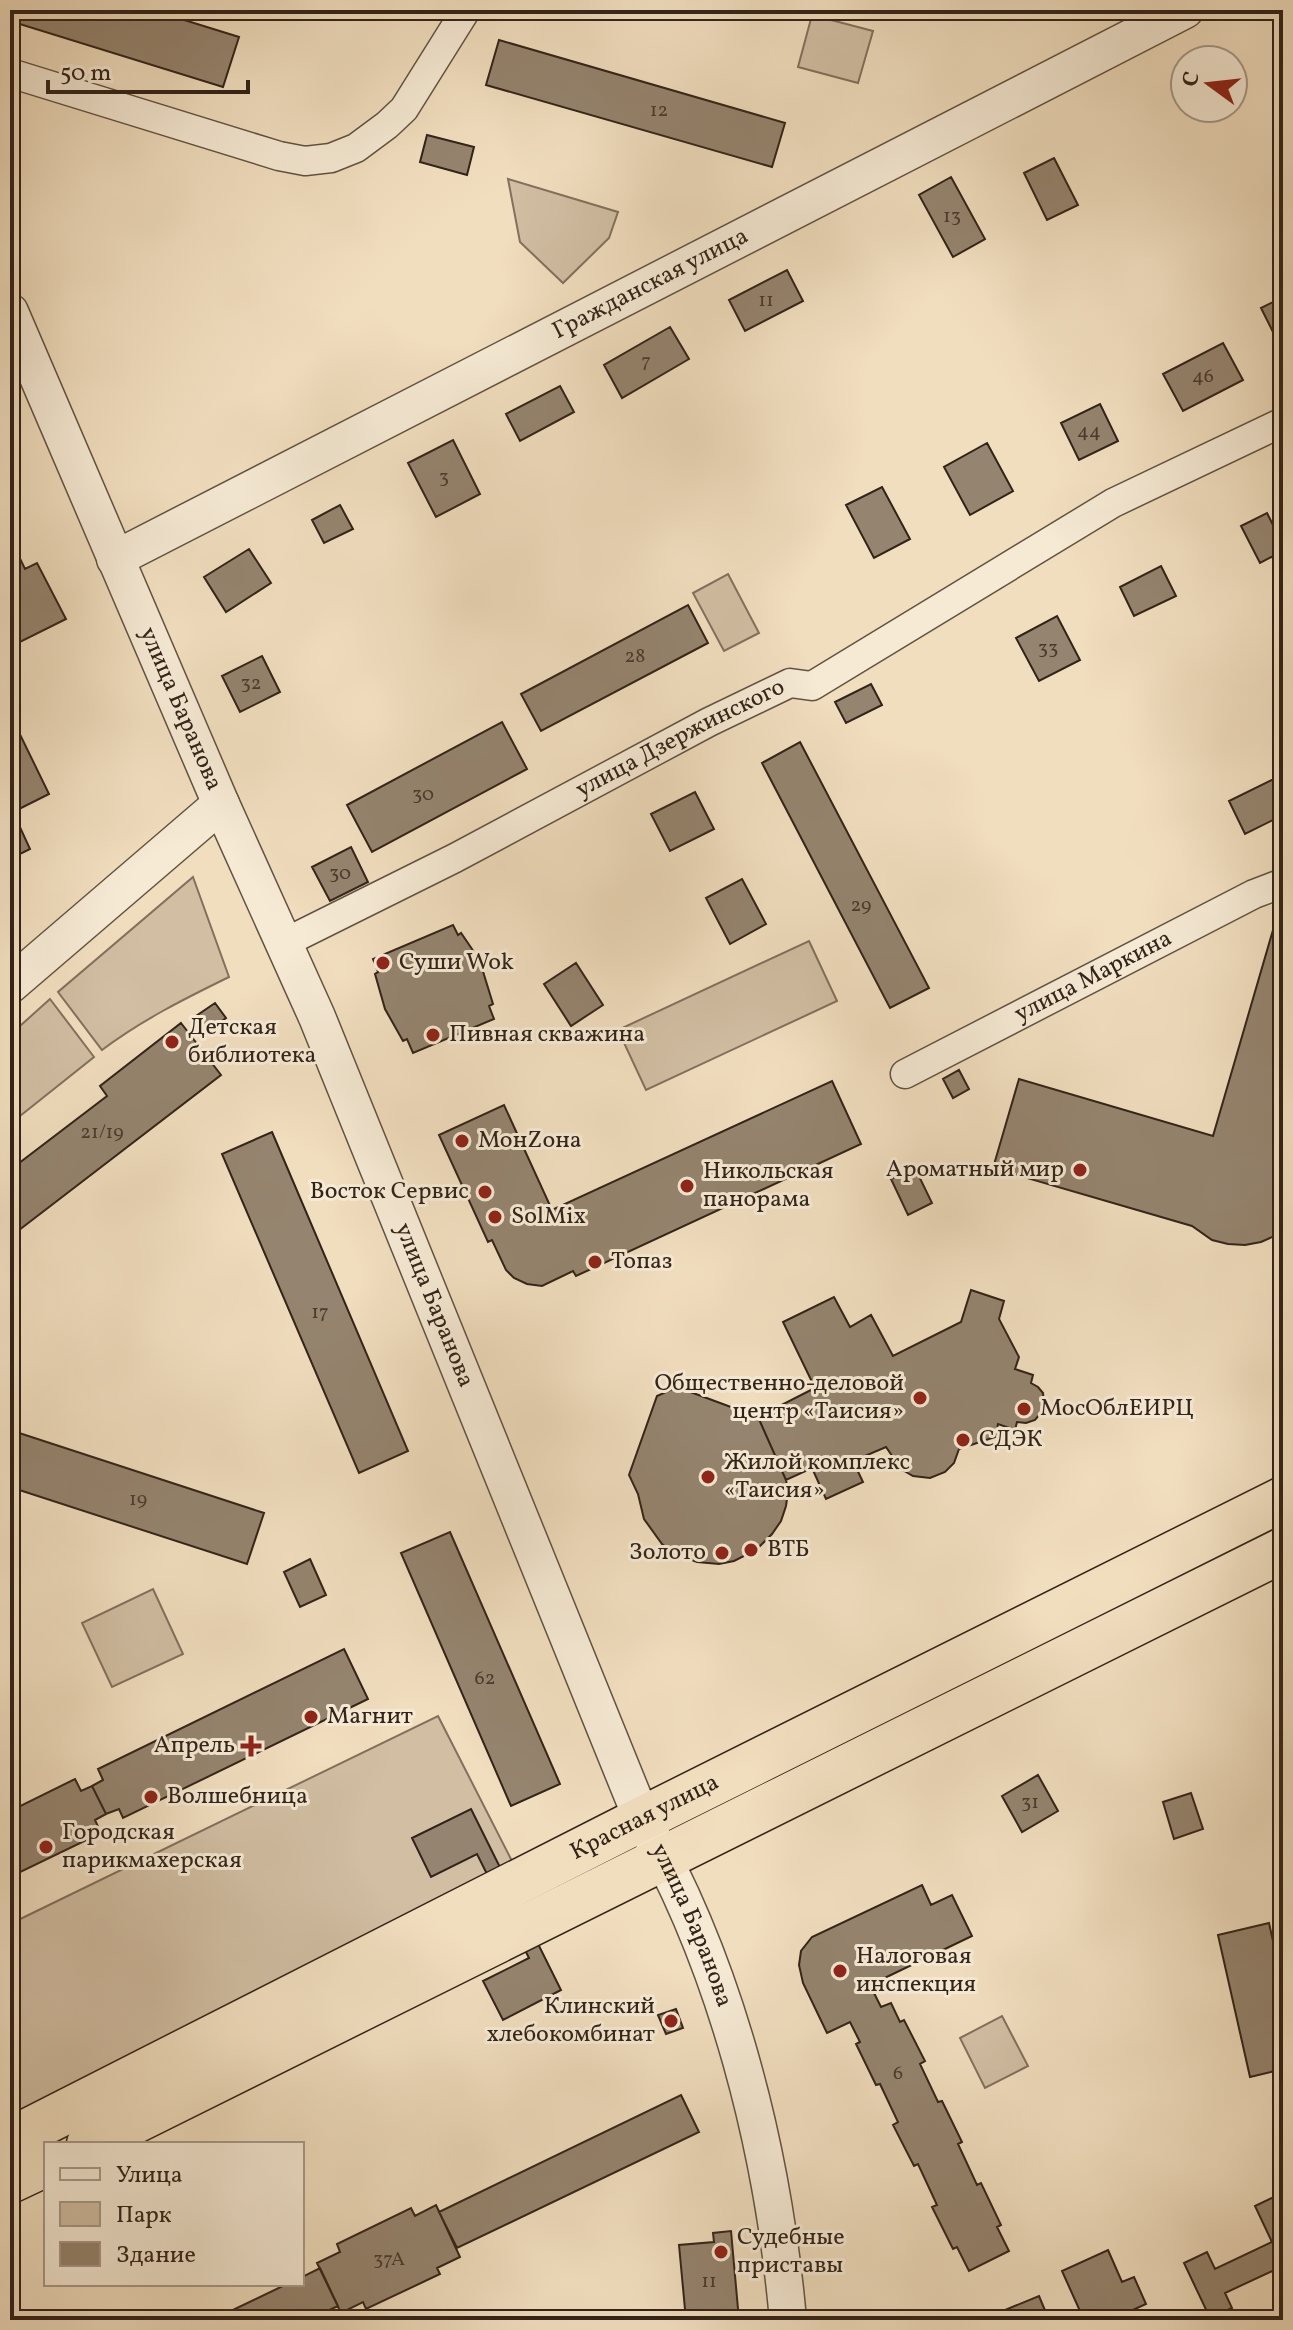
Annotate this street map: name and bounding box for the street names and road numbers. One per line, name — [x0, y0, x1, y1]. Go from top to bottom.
street label: Гражданская улица — [547, 220, 755, 349]
street label: улица Баранова — [130, 622, 230, 796]
street label: улица Дзержинского — [570, 671, 791, 807]
street label: улица Маркина — [1009, 922, 1178, 1032]
street label: улица Баранова — [385, 1218, 482, 1393]
street label: Красная улица — [565, 1766, 725, 1870]
street label: улица Баранова — [642, 1838, 741, 2012]

